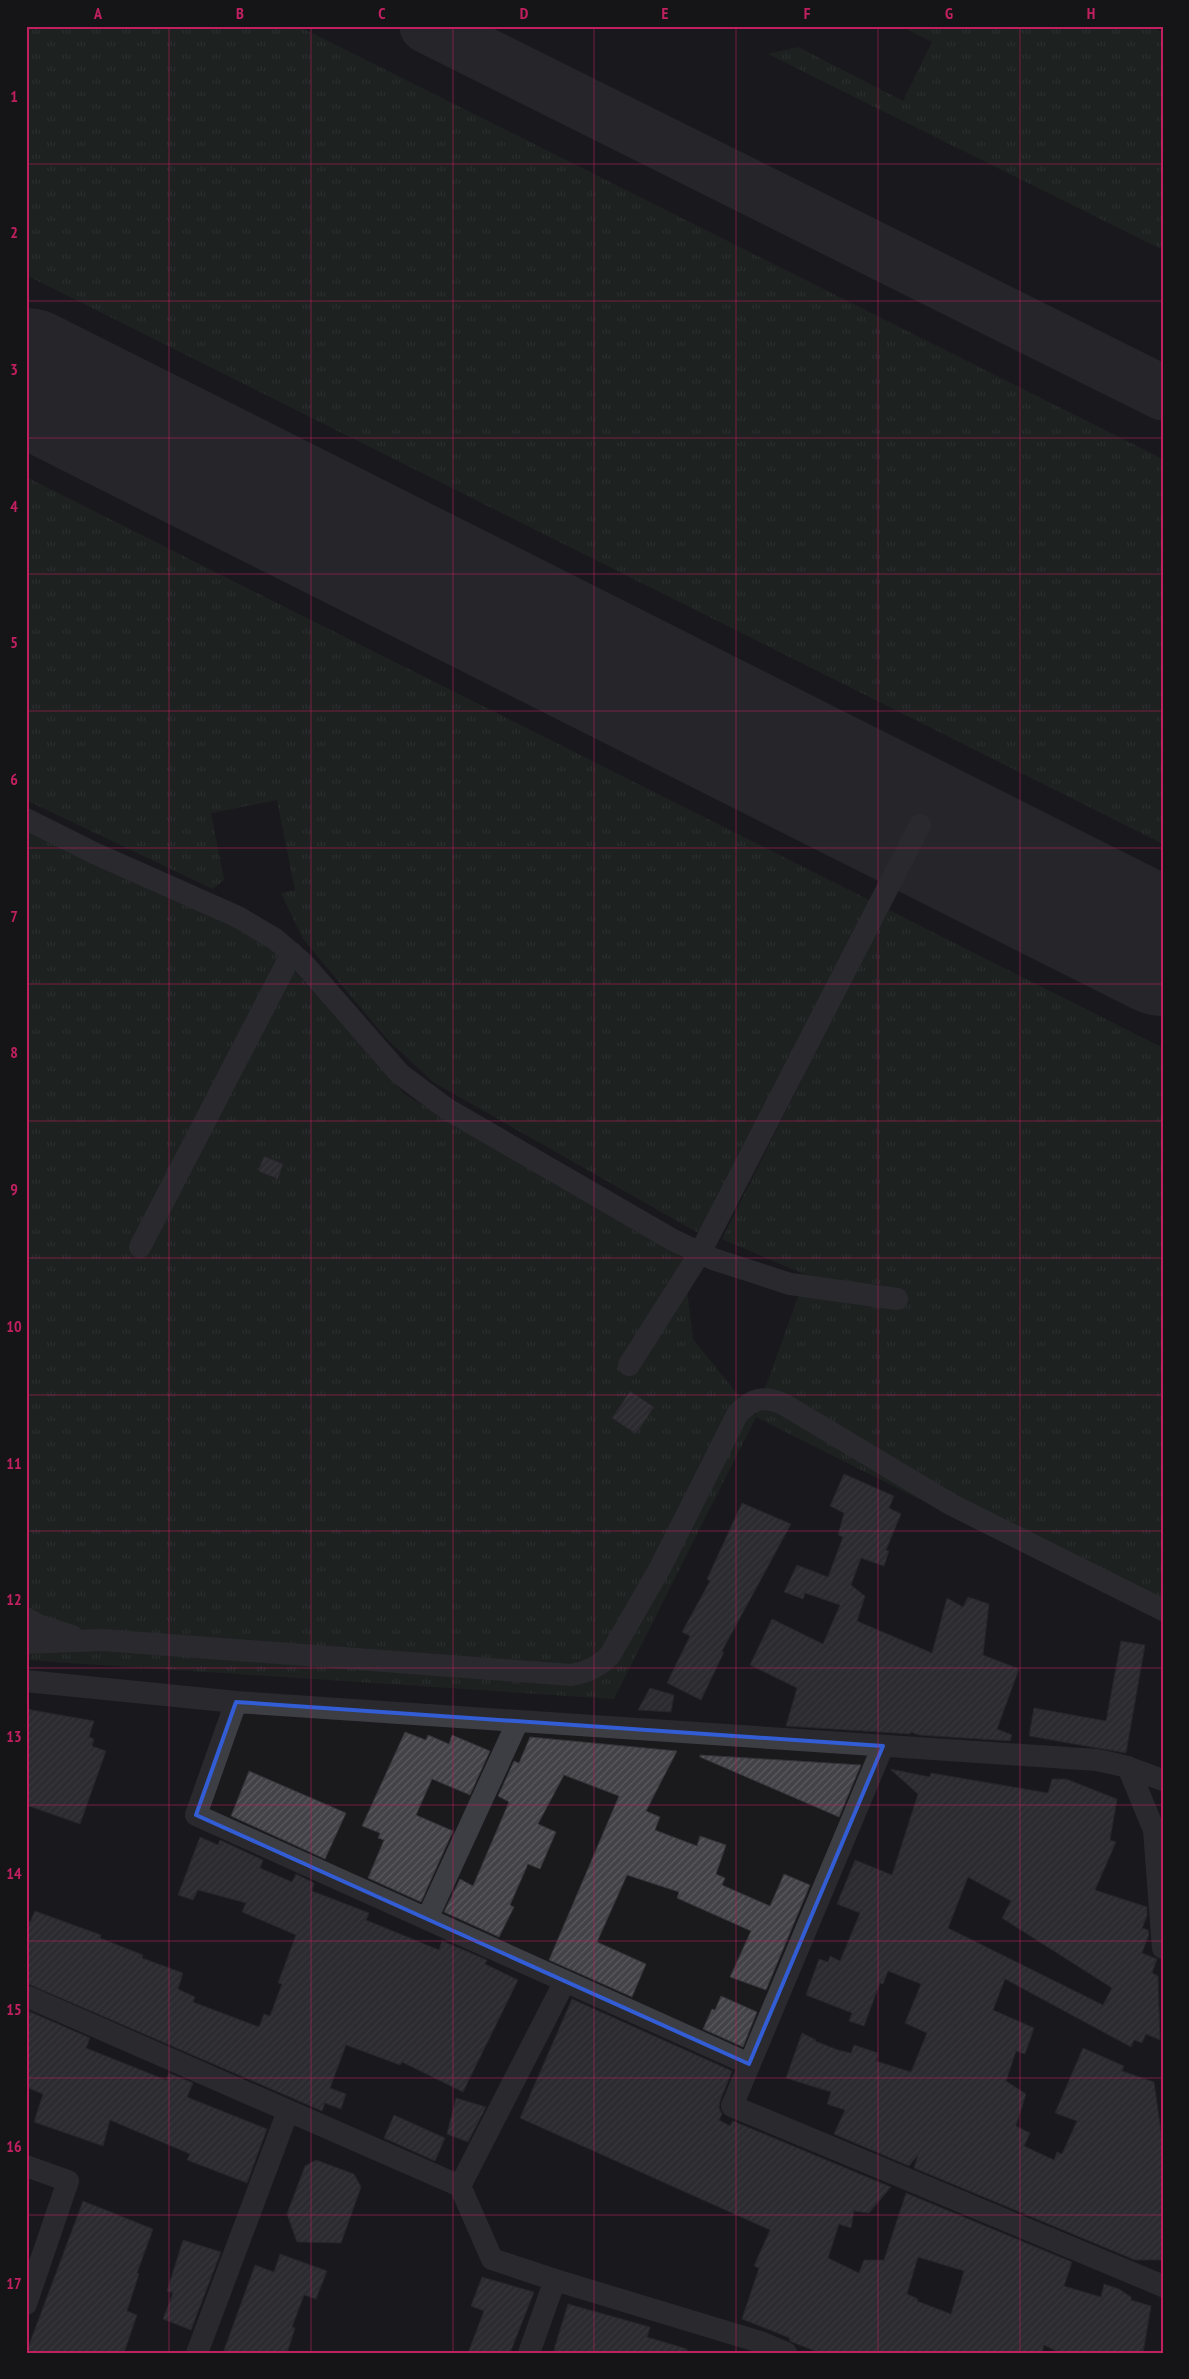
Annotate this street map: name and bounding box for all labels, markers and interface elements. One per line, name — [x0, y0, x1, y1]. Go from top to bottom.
text: A — [93, 3, 103, 23]
text: B — [236, 3, 244, 23]
text: C — [378, 3, 386, 23]
text: D — [520, 3, 529, 23]
text: E — [662, 3, 669, 23]
text: F — [804, 3, 811, 23]
text: G — [945, 3, 953, 23]
text: H — [1087, 3, 1095, 23]
text: 1 — [10, 86, 18, 106]
text: 2 — [10, 222, 18, 242]
text: 3 — [10, 359, 18, 379]
text: 4 — [10, 496, 18, 516]
text: 5 — [10, 632, 18, 652]
text: 6 — [10, 769, 18, 789]
text: 7 — [10, 906, 18, 926]
text: 8 — [10, 1042, 18, 1062]
text: 9 — [10, 1179, 18, 1199]
text: 10 — [6, 1316, 22, 1336]
text: 11 — [6, 1453, 22, 1473]
text: 12 — [6, 1589, 22, 1609]
text: 13 — [6, 1726, 22, 1746]
text: 14 — [6, 1863, 22, 1883]
text: 15 — [6, 1999, 22, 2019]
text: 16 — [6, 2136, 22, 2156]
text: 17 — [6, 2273, 22, 2293]

